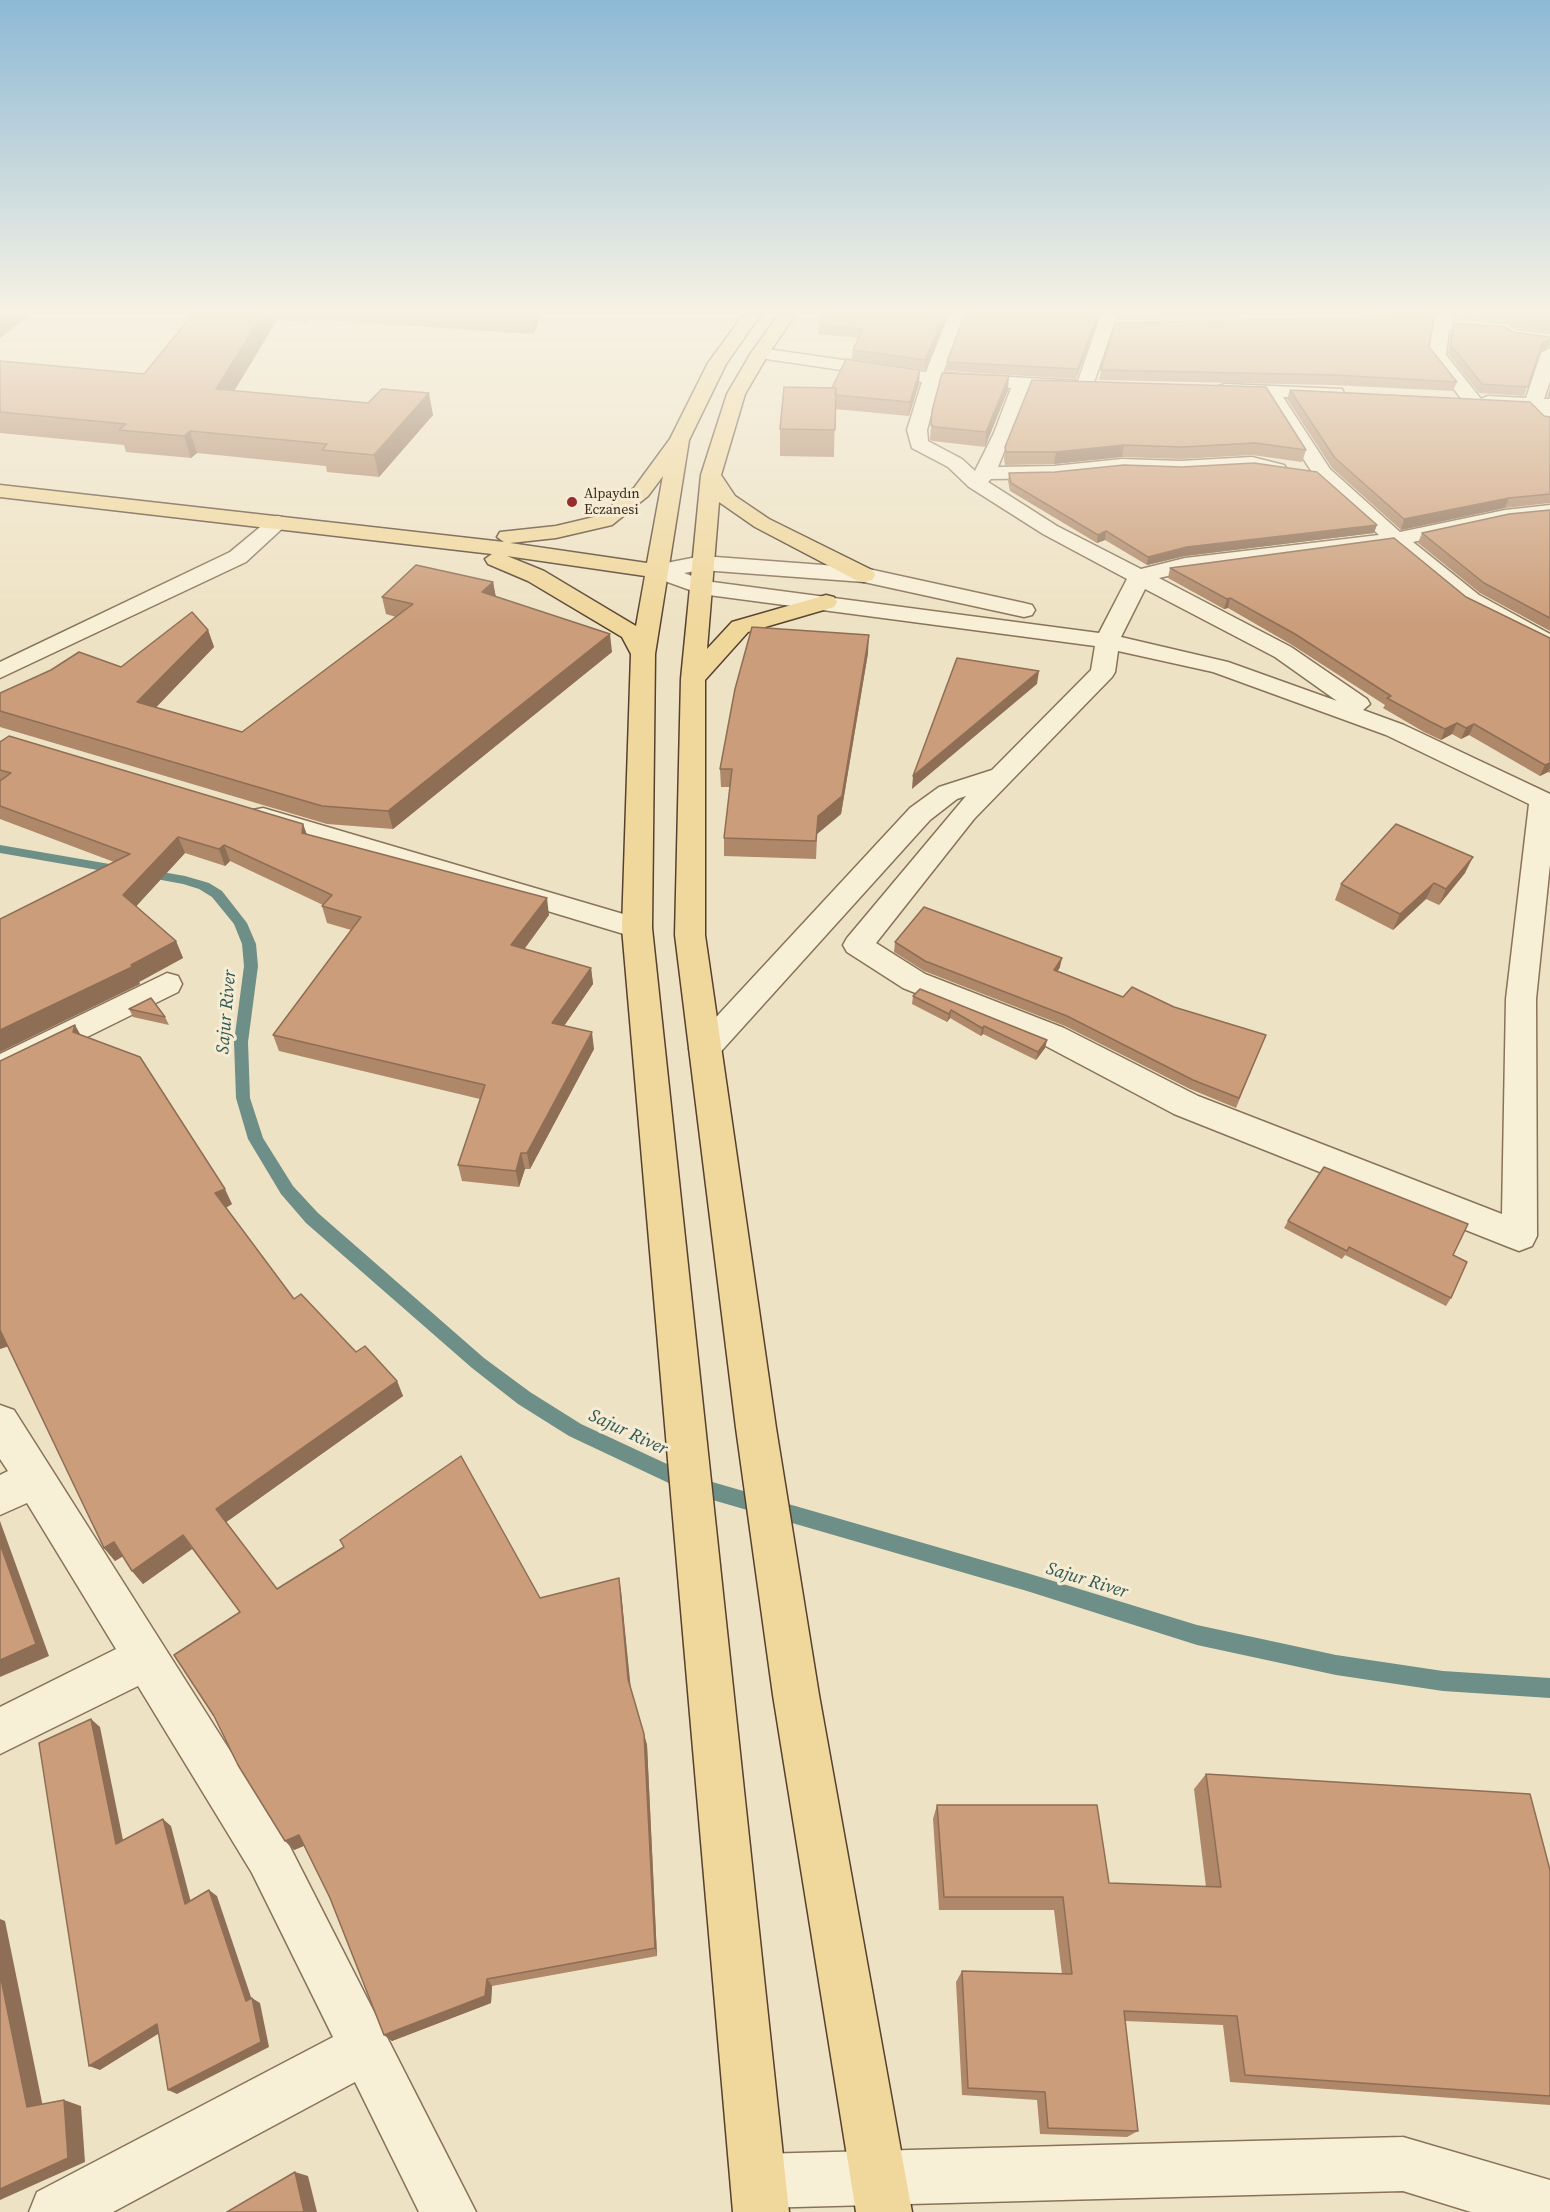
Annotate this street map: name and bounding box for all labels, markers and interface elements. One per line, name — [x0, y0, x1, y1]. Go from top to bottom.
place label: Alpaydın Eczanesi — [584, 486, 640, 518]
marker: Alpaydın Eczanesi — [565, 495, 579, 509]
water label: Sajur River — [213, 969, 241, 1055]
water label: Sajur River — [585, 1405, 671, 1461]
water label: Sajur River — [1043, 1558, 1131, 1604]

